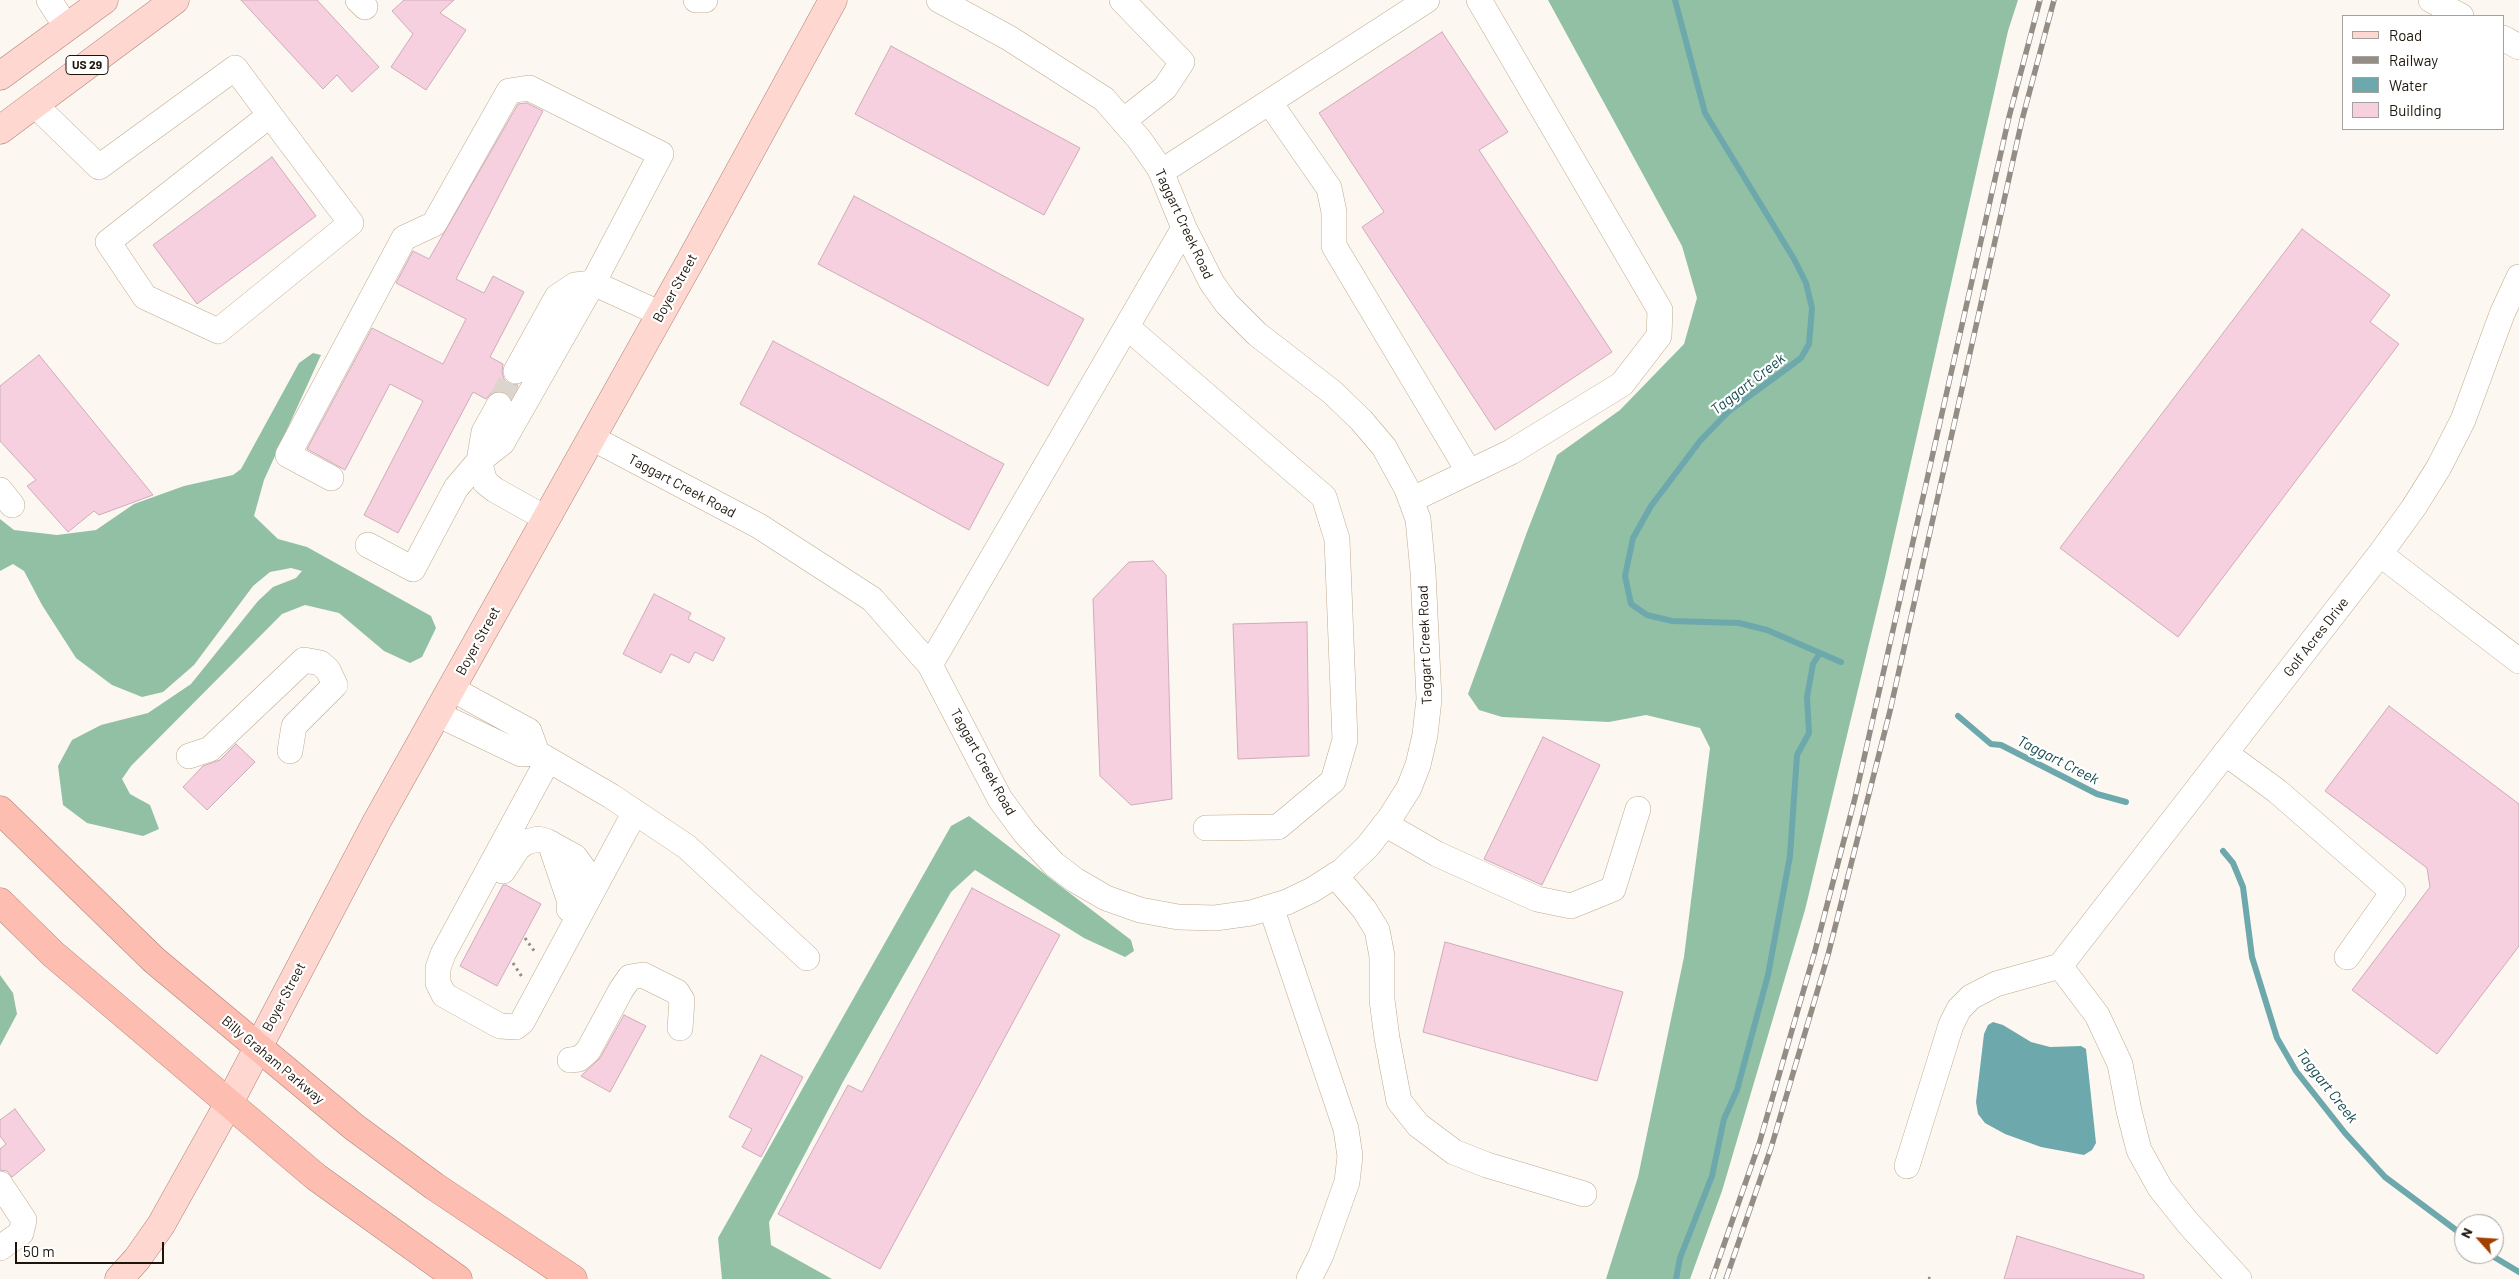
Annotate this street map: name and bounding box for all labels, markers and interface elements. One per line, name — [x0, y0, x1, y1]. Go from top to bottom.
legend — [2342, 15, 2504, 130]
text: Road — [2389, 26, 2422, 44]
text: Railway — [2389, 51, 2438, 69]
road number: US 29 — [66, 56, 108, 74]
text: Water — [2389, 76, 2428, 94]
text: Building — [2389, 101, 2442, 119]
street label: Taggart Creek Road — [1151, 166, 1217, 282]
street label: Boyer Street — [649, 251, 701, 325]
water label: Taggart Creek — [1707, 349, 1789, 419]
street label: Taggart Creek Road — [625, 451, 739, 521]
street label: Taggart Creek Road — [1415, 585, 1435, 705]
street label: Golf Acres Drive — [2280, 594, 2352, 680]
street label: Boyer Street — [452, 604, 504, 678]
street label: Taggart Creek Road — [947, 706, 1019, 818]
water label: Taggart Creek — [2014, 732, 2102, 788]
street label: Boyer Street — [259, 960, 309, 1034]
street label: Billy Graham Parkway — [218, 1012, 328, 1108]
water label: Taggart Creek — [2292, 1045, 2362, 1127]
north arrow — [2454, 1214, 2504, 1264]
text: N — [2456, 1225, 2476, 1241]
scale bar — [18, 1232, 166, 1264]
text: 50 m — [23, 1242, 55, 1260]

